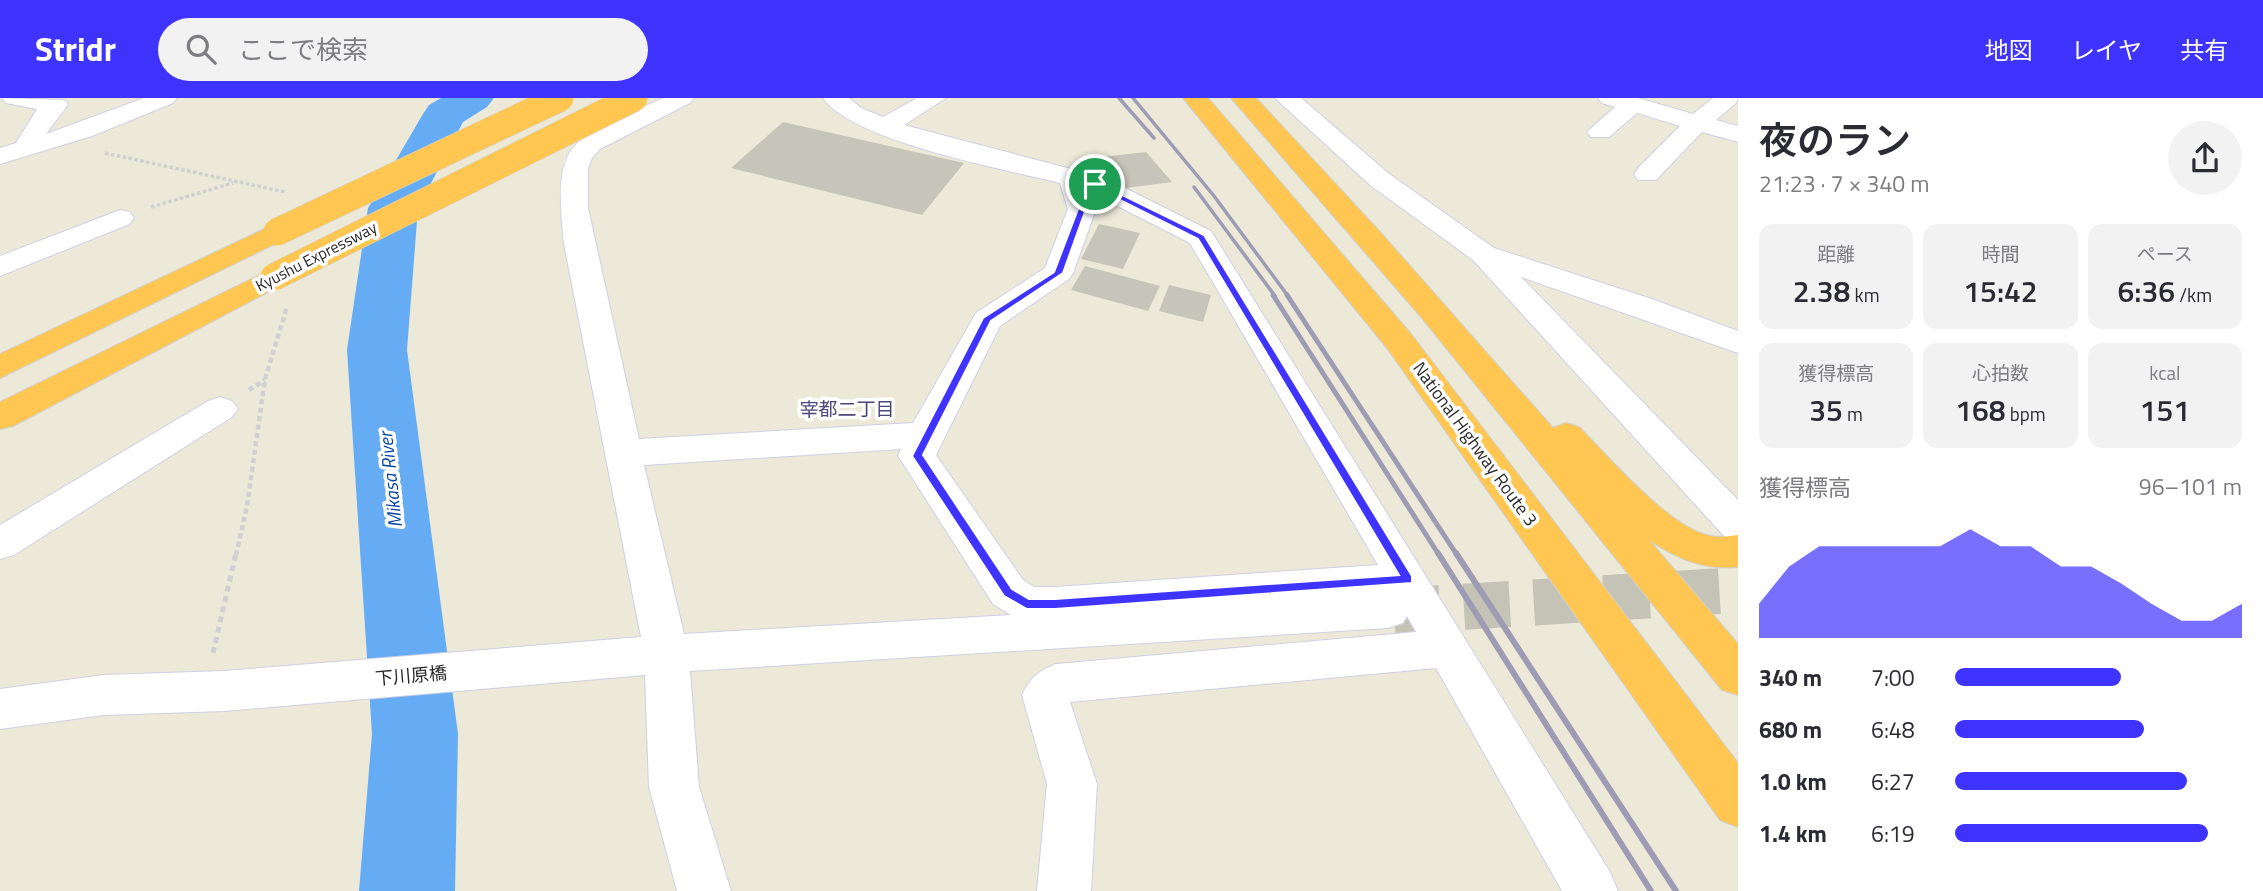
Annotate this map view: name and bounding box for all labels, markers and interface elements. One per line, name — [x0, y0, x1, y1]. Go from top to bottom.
search box — [158, 18, 648, 81]
text: Stridr — [35, 24, 116, 74]
icon: search — [182, 30, 220, 68]
text: ここで検索 — [238, 30, 368, 69]
text: 地図 — [1985, 32, 2033, 68]
text: レイヤ — [2071, 32, 2142, 68]
text: 共有 — [2180, 32, 2228, 68]
text: 夜のラン — [1759, 111, 1911, 169]
button: share — [2168, 121, 2242, 195]
pin — [1065, 154, 1125, 214]
icon: arrive — [1076, 165, 1114, 203]
text: 21:23 · 7 × 340 m — [1759, 166, 1929, 201]
street label: Kyushu Expressway — [251, 215, 381, 297]
text: 距離 — [1817, 239, 1855, 268]
text: 時間 — [1981, 239, 2020, 268]
text: ペース — [2137, 239, 2193, 268]
text: 2.38 — [1793, 268, 1850, 314]
text: 15:42 — [1963, 268, 2038, 314]
text: 6:36 — [2118, 268, 2175, 314]
text: km — [1850, 280, 1880, 309]
text: /km — [2175, 280, 2212, 309]
street label: National Highway Route 3 — [1406, 356, 1544, 531]
text: 獲得標高 — [1798, 358, 1874, 387]
text: 心拍数 — [1972, 358, 2029, 387]
text: kcal — [2149, 358, 2180, 387]
text: 35 — [1809, 387, 1843, 433]
text: 168 — [1955, 387, 2006, 433]
text: 151 — [2140, 387, 2190, 433]
district label: 宰都二丁目 — [799, 394, 895, 423]
text: m — [1843, 399, 1863, 428]
text: bpm — [2006, 399, 2046, 428]
water label: Mikasa River — [370, 429, 409, 529]
text: 96–101 m — [2139, 469, 2242, 504]
text: 獲得標高 — [1759, 470, 1851, 505]
street label: 下川原橋 — [374, 659, 448, 692]
text: 340 m — [1759, 660, 1822, 695]
text: 7:00 — [1871, 660, 1915, 695]
text: 680 m — [1759, 712, 1822, 747]
text: 6:48 — [1871, 712, 1915, 747]
text: 1.0 km — [1759, 764, 1827, 799]
text: 6:27 — [1871, 764, 1915, 799]
text: 1.4 km — [1759, 816, 1827, 851]
text: 6:19 — [1871, 816, 1915, 851]

